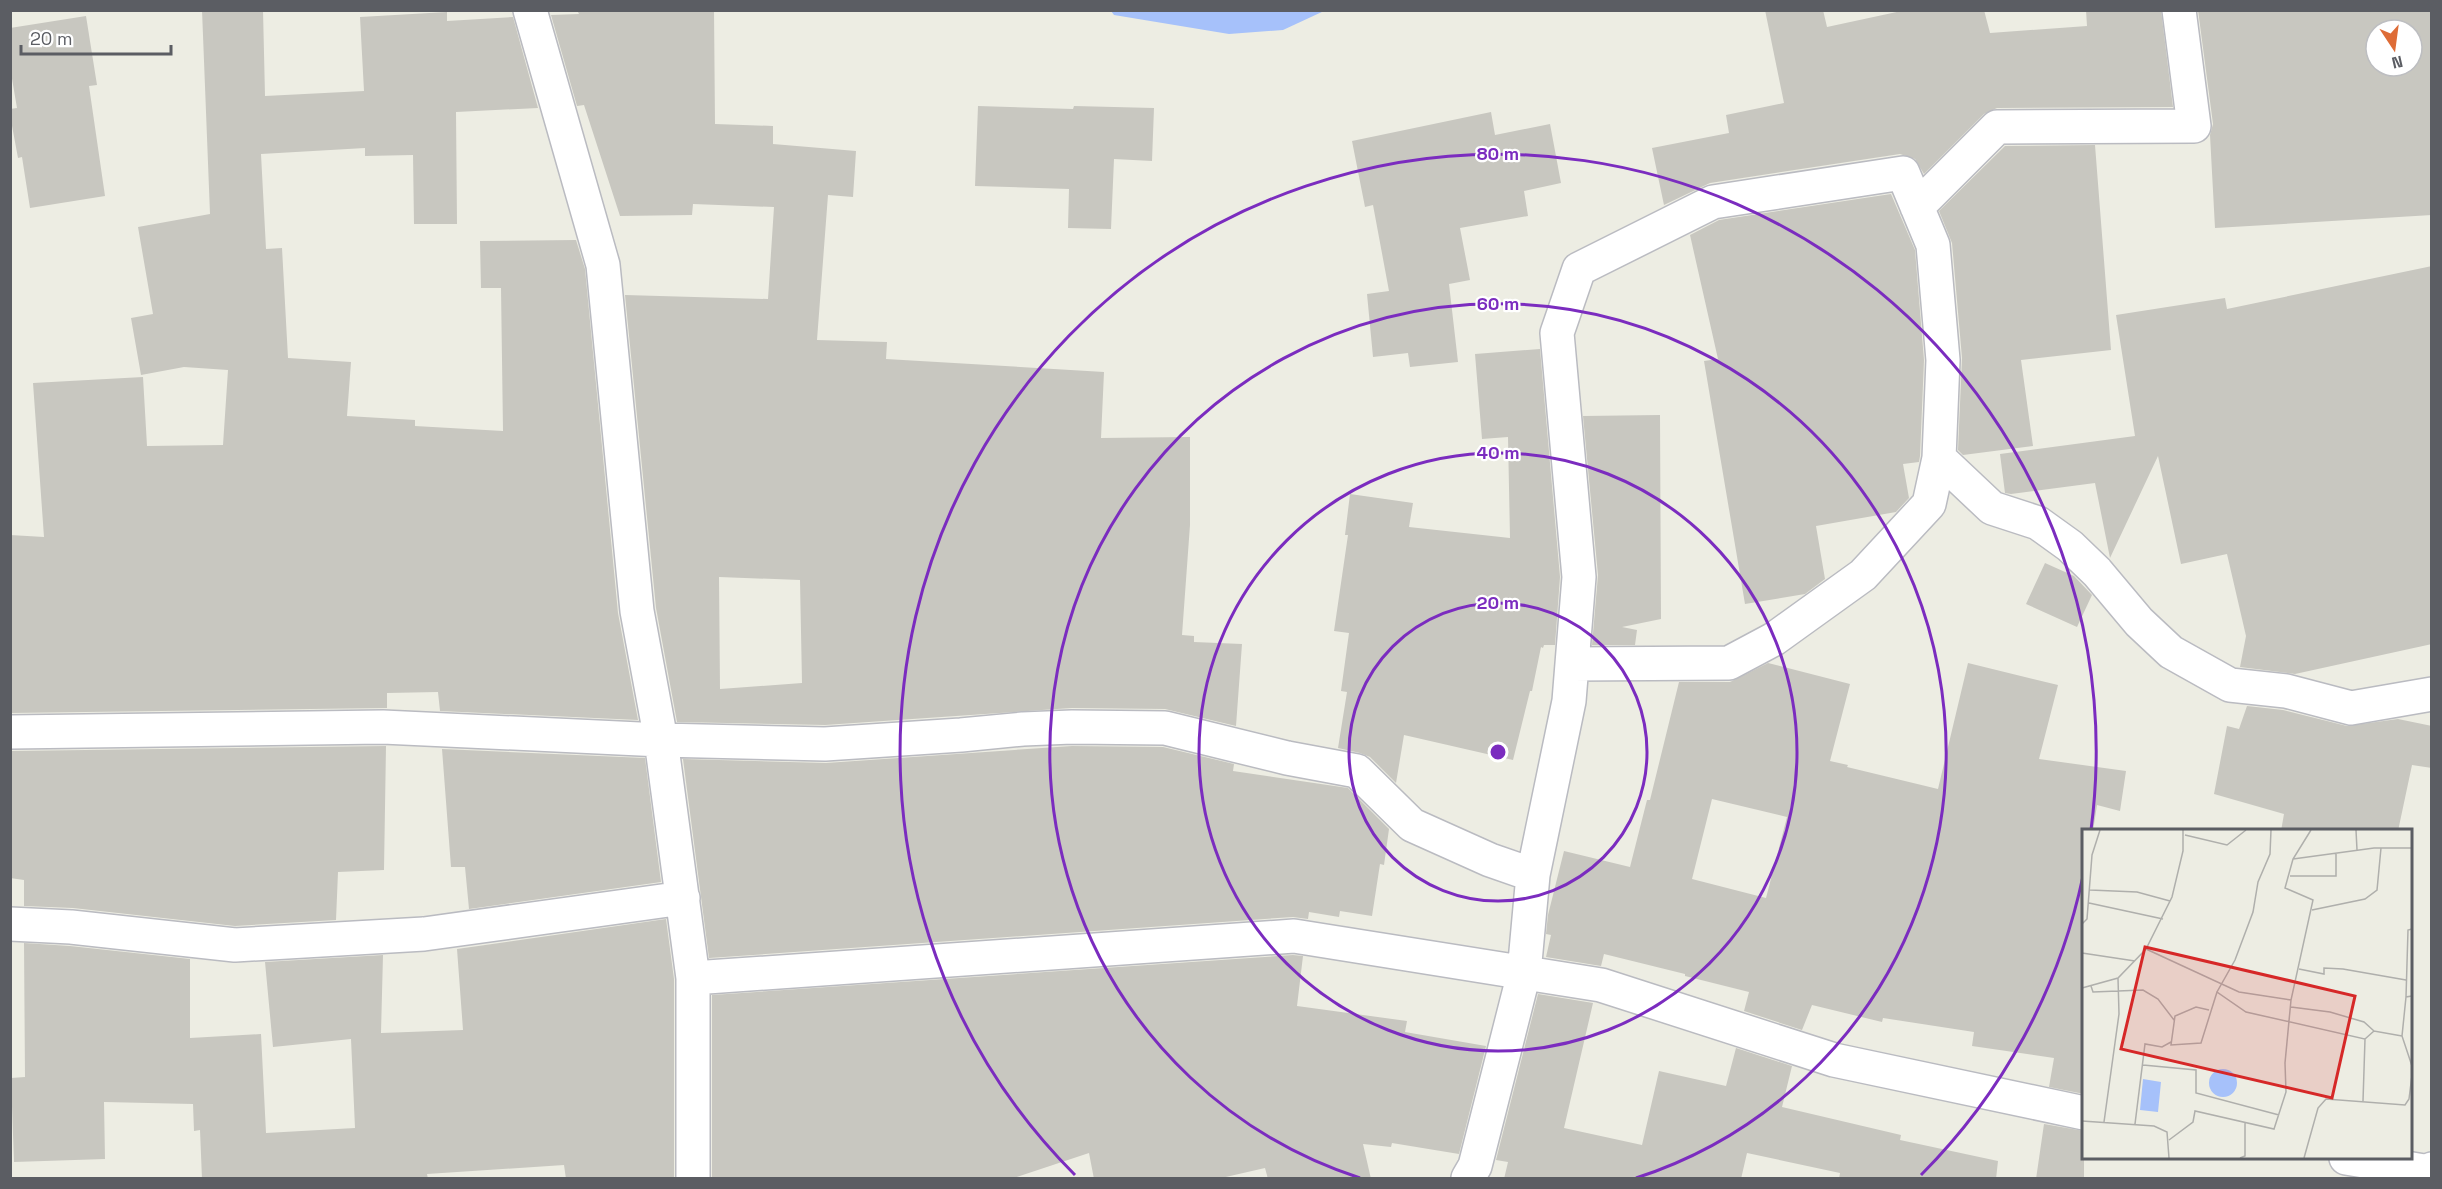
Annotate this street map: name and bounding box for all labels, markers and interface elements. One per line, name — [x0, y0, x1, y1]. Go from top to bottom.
scale bar — [21, 18, 171, 56]
north arrow — [2364, 18, 2424, 78]
text: 20 m — [30, 27, 73, 50]
text: N — [2390, 51, 2405, 74]
text: 80 m — [1477, 142, 1519, 165]
text: 60 m — [1477, 292, 1519, 315]
text: 40 m — [1476, 441, 1520, 464]
text: 20 m — [1477, 591, 1519, 614]
centre of rings — [1488, 742, 1508, 762]
inset map — [2082, 829, 2412, 1159]

